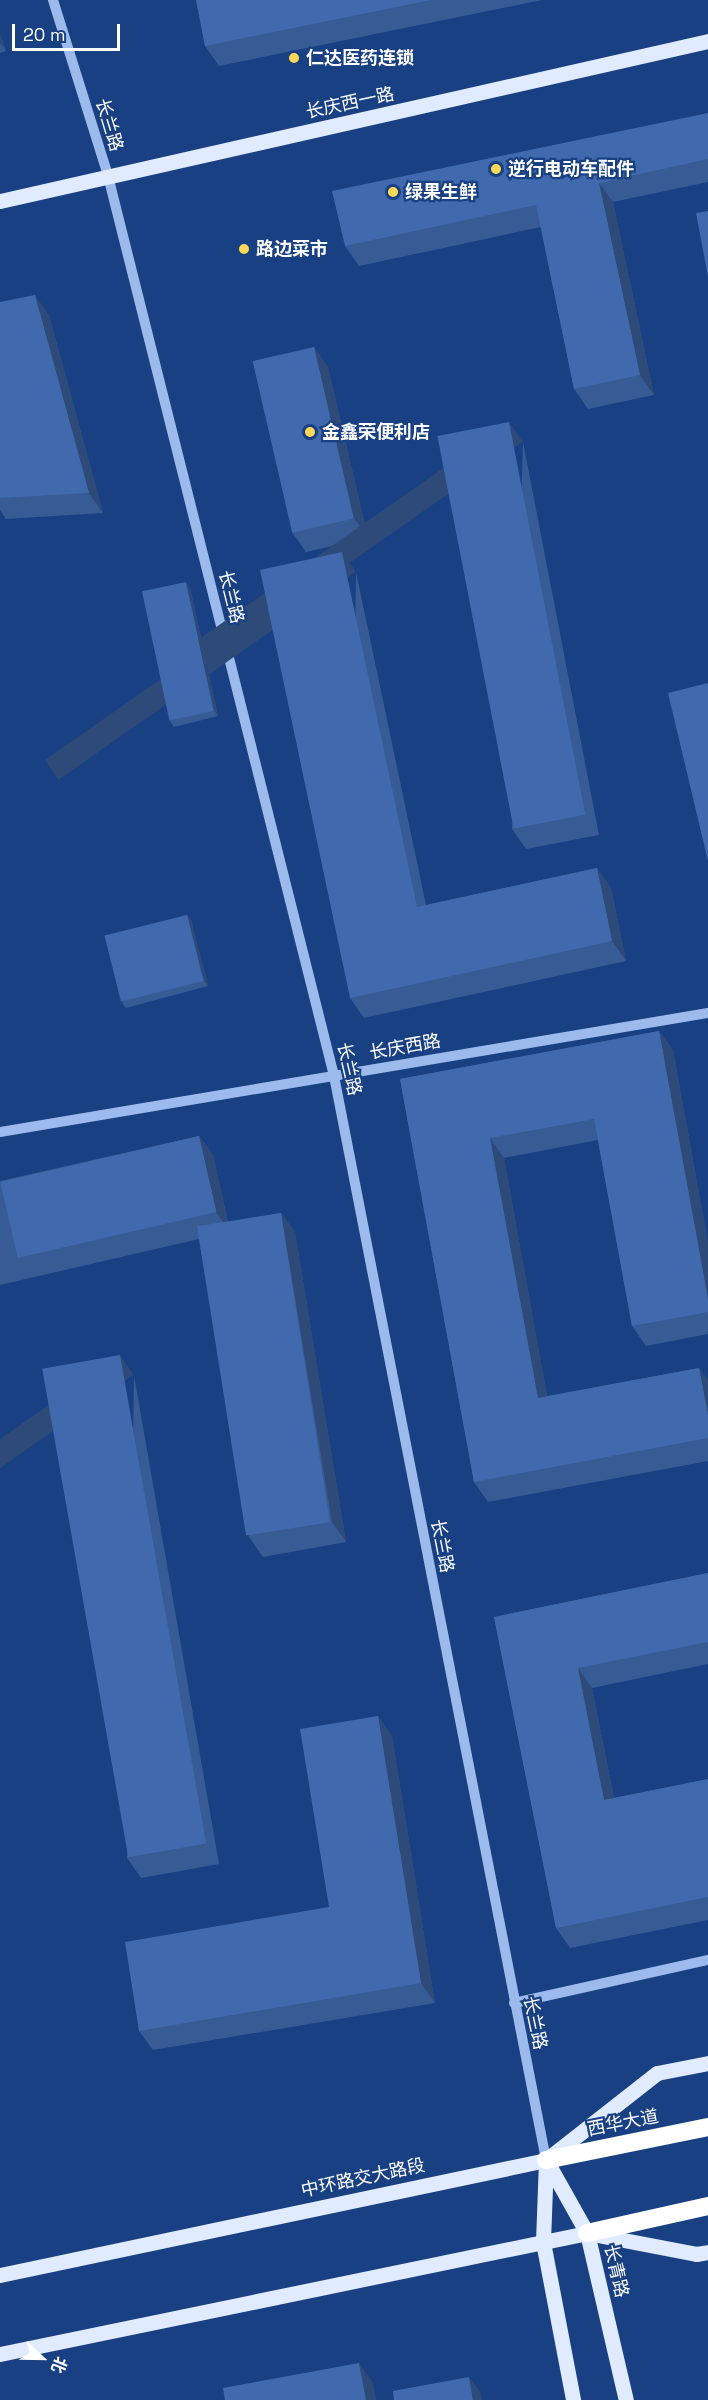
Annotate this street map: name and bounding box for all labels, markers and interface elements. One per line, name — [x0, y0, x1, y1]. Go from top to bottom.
scale bar — [15, 12, 123, 50]
text: 20 m — [23, 23, 66, 46]
place label: 仁达医药连锁 — [306, 47, 414, 69]
marker: 仁达医药连锁 — [287, 51, 301, 65]
street label: 长庆西一路 — [304, 83, 396, 123]
street label: 长兰路 — [91, 96, 127, 154]
place label: 逆行电动车配件 — [508, 158, 634, 180]
marker: 逆行电动车配件 — [489, 162, 503, 176]
place label: 绿果生鲜 — [405, 181, 477, 203]
marker: 绿果生鲜 — [386, 185, 400, 199]
place label: 路边菜市 — [256, 238, 328, 260]
marker: 路边菜市 — [237, 242, 251, 256]
place label: 金鑫荣便利店 — [322, 421, 430, 443]
marker: 金鑫荣便利店 — [303, 425, 317, 439]
street label: 长兰路 — [214, 568, 248, 626]
street label: 长庆西路 — [368, 1030, 442, 1064]
street label: 长兰路 — [332, 1040, 366, 1098]
street label: 长兰路 — [426, 1517, 458, 1575]
street label: 长兰路 — [519, 1994, 551, 2052]
street label: 西华大道 — [586, 2106, 660, 2140]
street label: 中环路交大路段 — [299, 2154, 427, 2202]
street label: 长青路 — [599, 2242, 633, 2300]
north arrow — [12, 2328, 72, 2388]
text: 北 — [46, 2354, 72, 2376]

